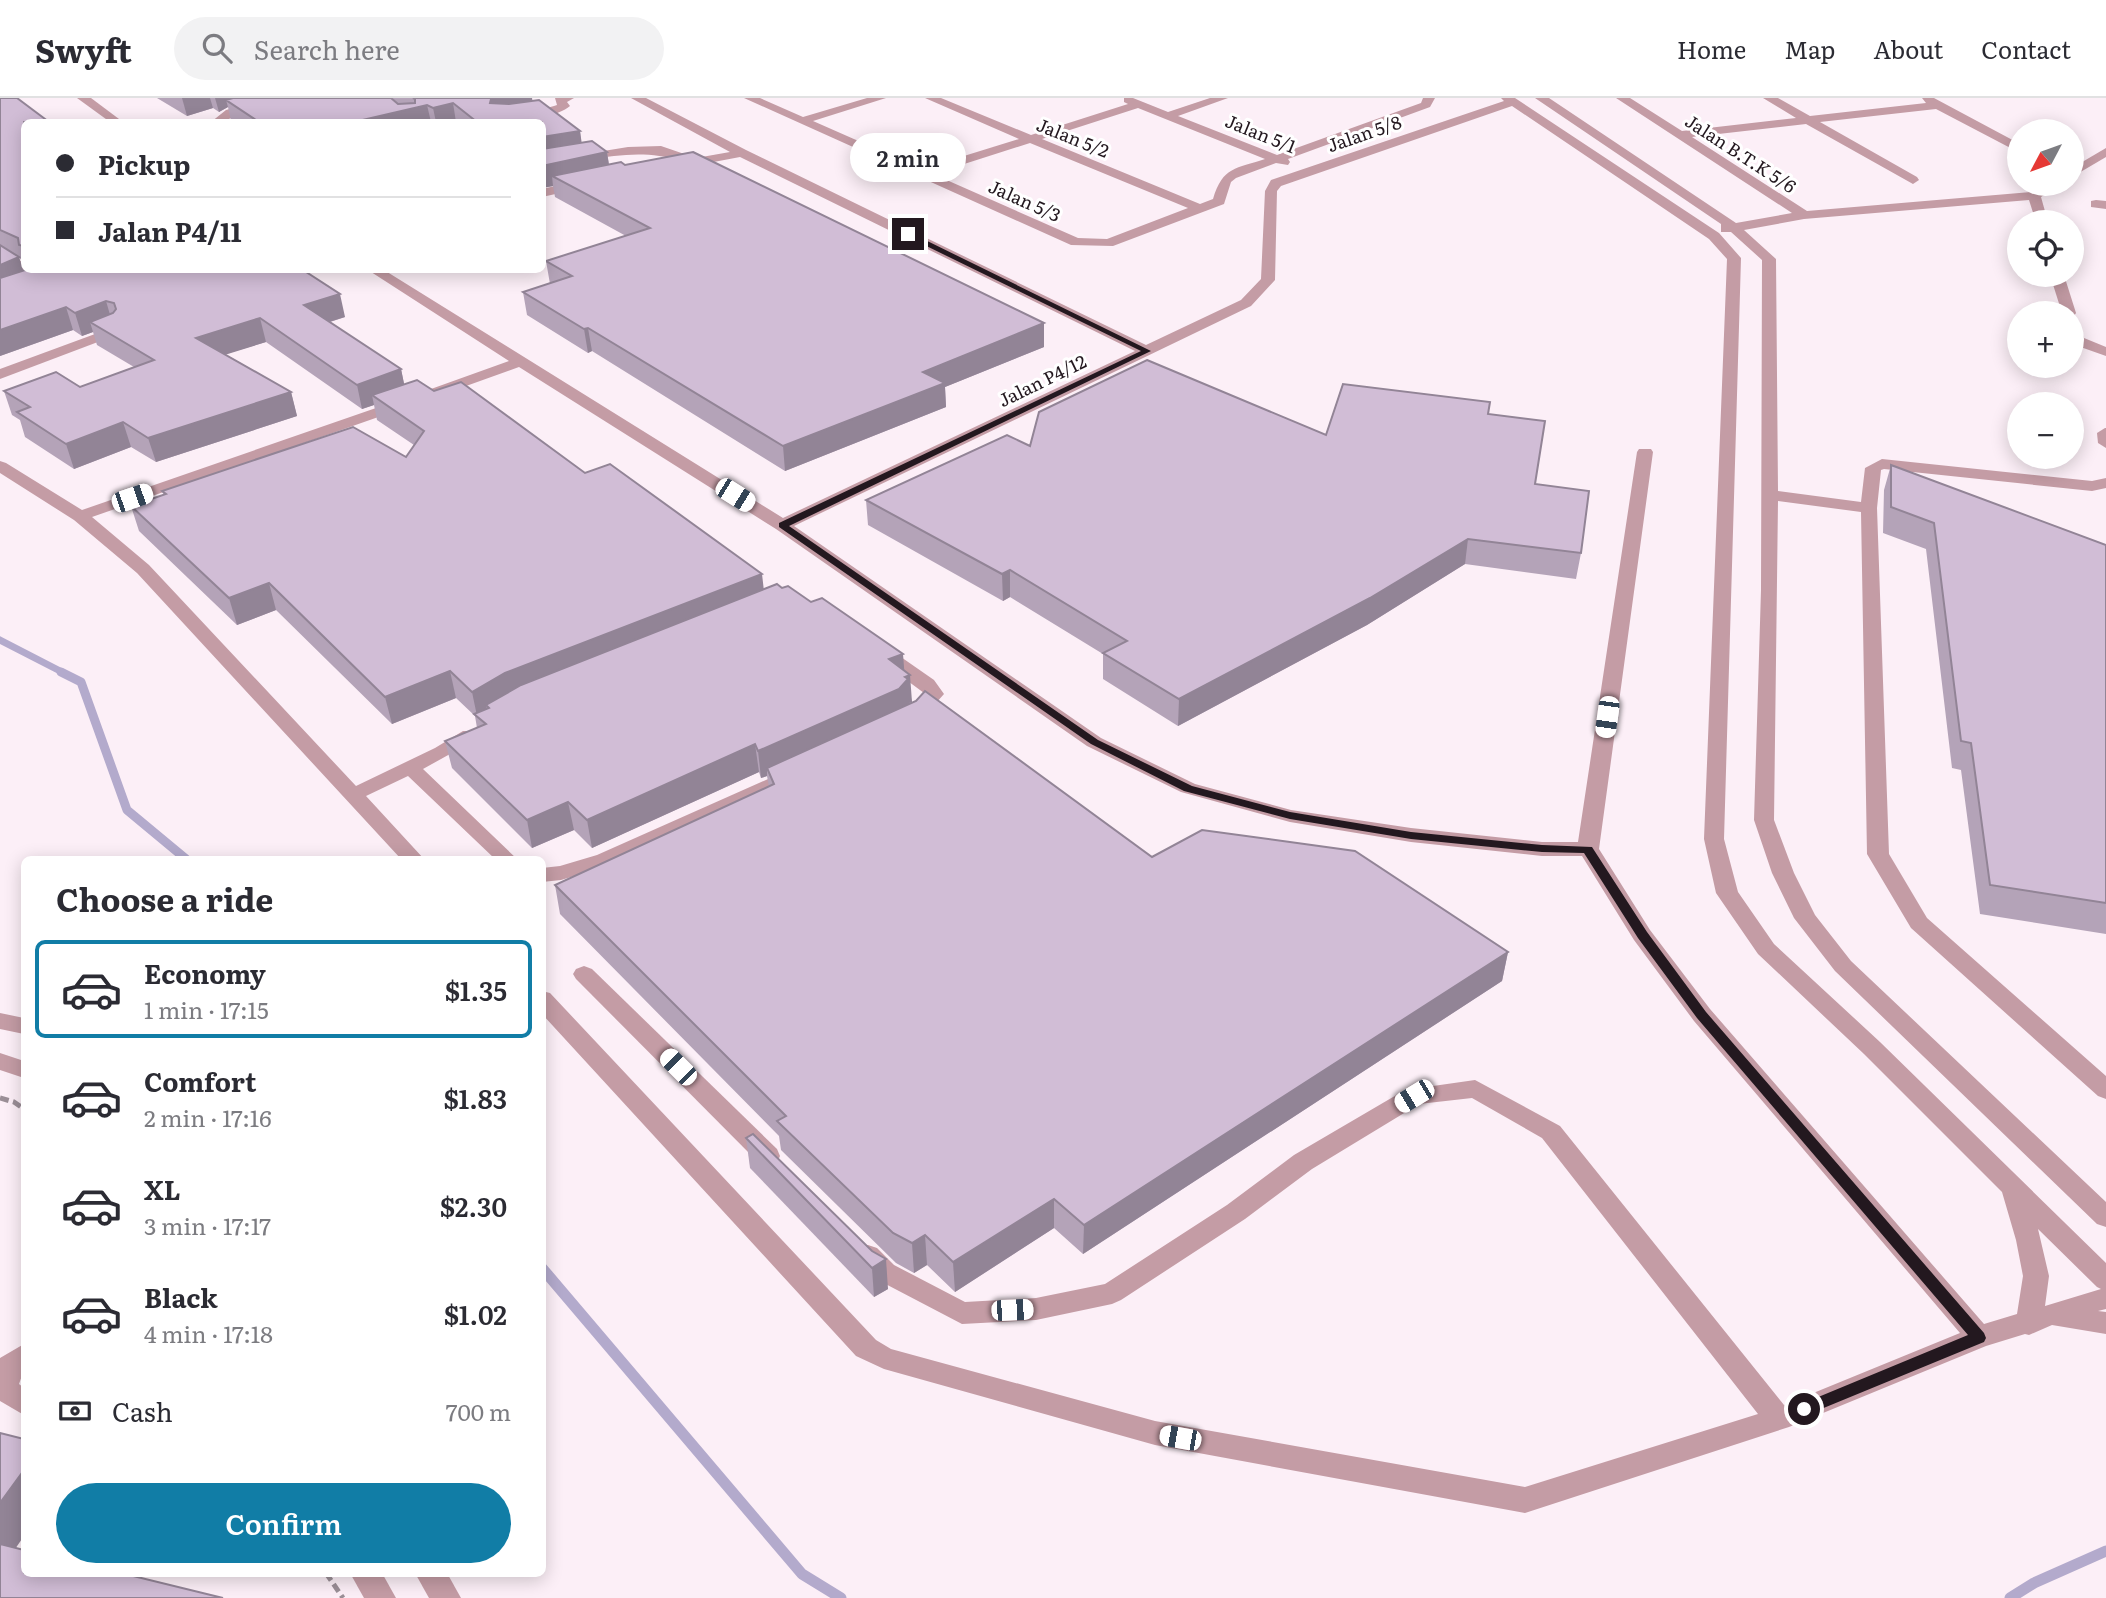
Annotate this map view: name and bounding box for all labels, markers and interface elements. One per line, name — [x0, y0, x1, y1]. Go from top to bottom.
search box — [174, 17, 664, 80]
text: Swyft — [35, 24, 132, 73]
icon: search — [198, 29, 236, 67]
text: Search here — [254, 29, 400, 68]
text: Home — [1677, 31, 1746, 66]
text: Map — [1784, 31, 1835, 66]
text: About — [1873, 31, 1943, 66]
text: Contact — [1981, 31, 2071, 66]
street label: Jalan 5/1 — [1222, 107, 1300, 159]
street label: Jalan B.T.K 5/6 — [1680, 107, 1802, 199]
street label: Jalan 5/8 — [1323, 108, 1405, 158]
street label: Jalan 5/2 — [1033, 110, 1113, 164]
north arrow — [2007, 119, 2084, 196]
map controls — [2007, 119, 2084, 469]
callout: 2 min — [850, 132, 966, 181]
text: 2 min — [876, 140, 940, 174]
text: Pickup — [98, 144, 190, 183]
street label: Jalan 5/3 — [985, 172, 1065, 228]
button: locate — [2007, 210, 2084, 287]
text: Jalan P4/11 — [98, 211, 242, 250]
route end — [892, 218, 924, 250]
button: + — [2007, 301, 2084, 378]
street label: Jalan P4/12 — [993, 347, 1091, 413]
button: − — [2007, 392, 2084, 469]
car — [712, 475, 759, 515]
car — [109, 481, 156, 515]
car — [1594, 695, 1621, 739]
text: Choose a ride — [56, 874, 273, 922]
text: Economy — [144, 953, 266, 992]
icon: car — [60, 958, 123, 1021]
text: $1.35 — [445, 970, 507, 1009]
text: 1 min · 17:15 — [144, 992, 269, 1026]
car — [656, 1045, 701, 1089]
text: Comfort — [144, 1061, 256, 1100]
icon: car — [60, 1066, 123, 1129]
car — [1391, 1076, 1438, 1116]
text: $1.83 — [443, 1078, 507, 1117]
text: 2 min · 17:16 — [144, 1100, 272, 1134]
text: XL — [144, 1169, 181, 1208]
icon: car — [60, 1174, 123, 1237]
text: $2.30 — [440, 1186, 507, 1225]
text: 3 min · 17:17 — [144, 1208, 271, 1242]
text: Black — [144, 1277, 218, 1316]
icon: car — [60, 1282, 123, 1345]
text: $1.02 — [444, 1294, 507, 1333]
car — [991, 1299, 1034, 1321]
text: 4 min · 17:18 — [144, 1316, 273, 1350]
text: Cash — [112, 1391, 173, 1430]
icon: cash — [56, 1392, 94, 1430]
route start — [1788, 1393, 1820, 1425]
text: 700 m — [446, 1394, 511, 1428]
car — [1158, 1424, 1203, 1452]
button: Confirm — [56, 1483, 511, 1563]

